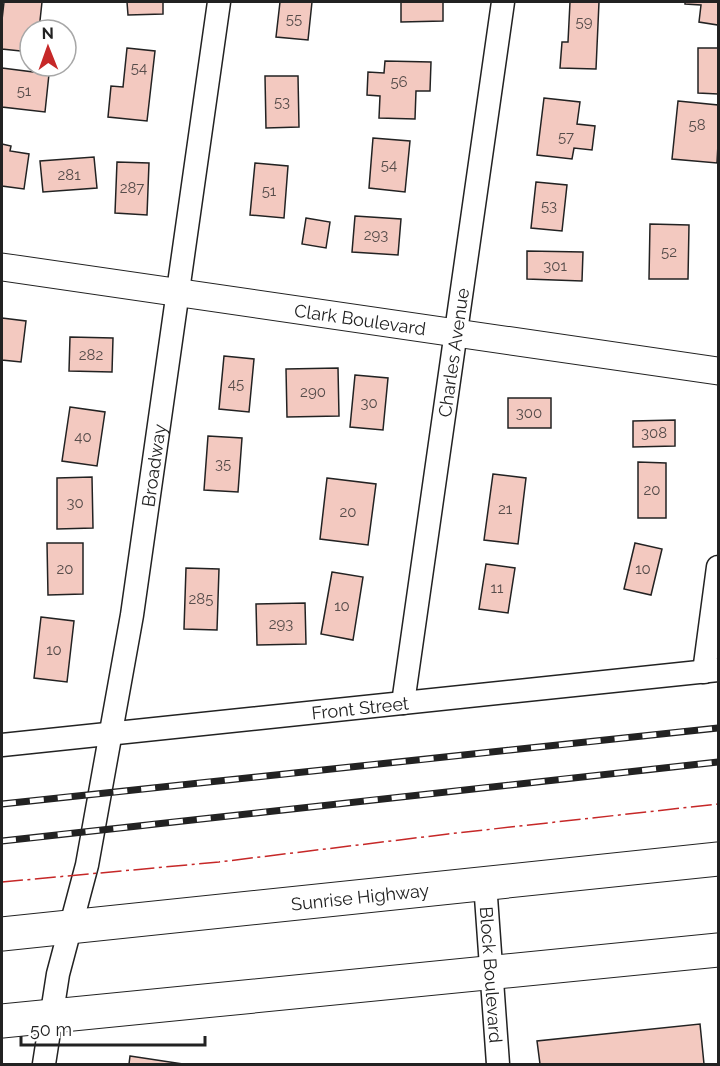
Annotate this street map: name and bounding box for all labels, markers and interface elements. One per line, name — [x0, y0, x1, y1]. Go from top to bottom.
house number: 55 — [286, 10, 302, 28]
house number: 59 — [576, 13, 593, 31]
north arrow — [18, 18, 78, 78]
text: N — [41, 24, 54, 43]
house number: 54 — [131, 59, 147, 77]
house number: 56 — [390, 73, 408, 91]
house number: 51 — [17, 82, 32, 100]
house number: 53 — [274, 93, 290, 111]
house number: 58 — [688, 116, 706, 134]
house number: 57 — [558, 128, 574, 146]
house number: 54 — [381, 156, 397, 174]
house number: 281 — [57, 166, 81, 184]
house number: 287 — [120, 179, 144, 197]
house number: 51 — [262, 182, 277, 200]
house number: 53 — [541, 197, 557, 215]
house number: 293 — [364, 226, 388, 244]
house number: 52 — [661, 243, 677, 261]
house number: 301 — [543, 257, 567, 275]
street label: Charles Avenue — [433, 286, 473, 419]
street label: Clark Boulevard — [293, 299, 427, 339]
house number: 282 — [79, 346, 103, 364]
house number: 45 — [228, 375, 244, 393]
house number: 290 — [300, 383, 326, 401]
house number: 30 — [360, 394, 378, 412]
house number: 300 — [516, 404, 542, 422]
street label: Broadway — [137, 422, 170, 508]
house number: 308 — [641, 424, 667, 442]
house number: 40 — [74, 428, 92, 446]
house number: 35 — [215, 455, 231, 473]
house number: 20 — [644, 481, 661, 499]
house number: 30 — [66, 494, 84, 512]
house number: 21 — [498, 500, 513, 518]
house number: 20 — [340, 503, 357, 521]
house number: 20 — [57, 560, 74, 578]
house number: 10 — [635, 560, 651, 578]
house number: 11 — [491, 579, 504, 597]
house number: 285 — [189, 590, 213, 608]
house number: 10 — [334, 597, 350, 615]
house number: 293 — [269, 615, 293, 633]
house number: 10 — [46, 641, 62, 659]
street label: Front Street — [310, 692, 410, 723]
street label: Sunrise Highway — [290, 879, 430, 914]
street label: Block Boulevard — [476, 906, 507, 1044]
scale bar — [21, 1009, 206, 1047]
text: 50 m — [30, 1019, 72, 1040]

